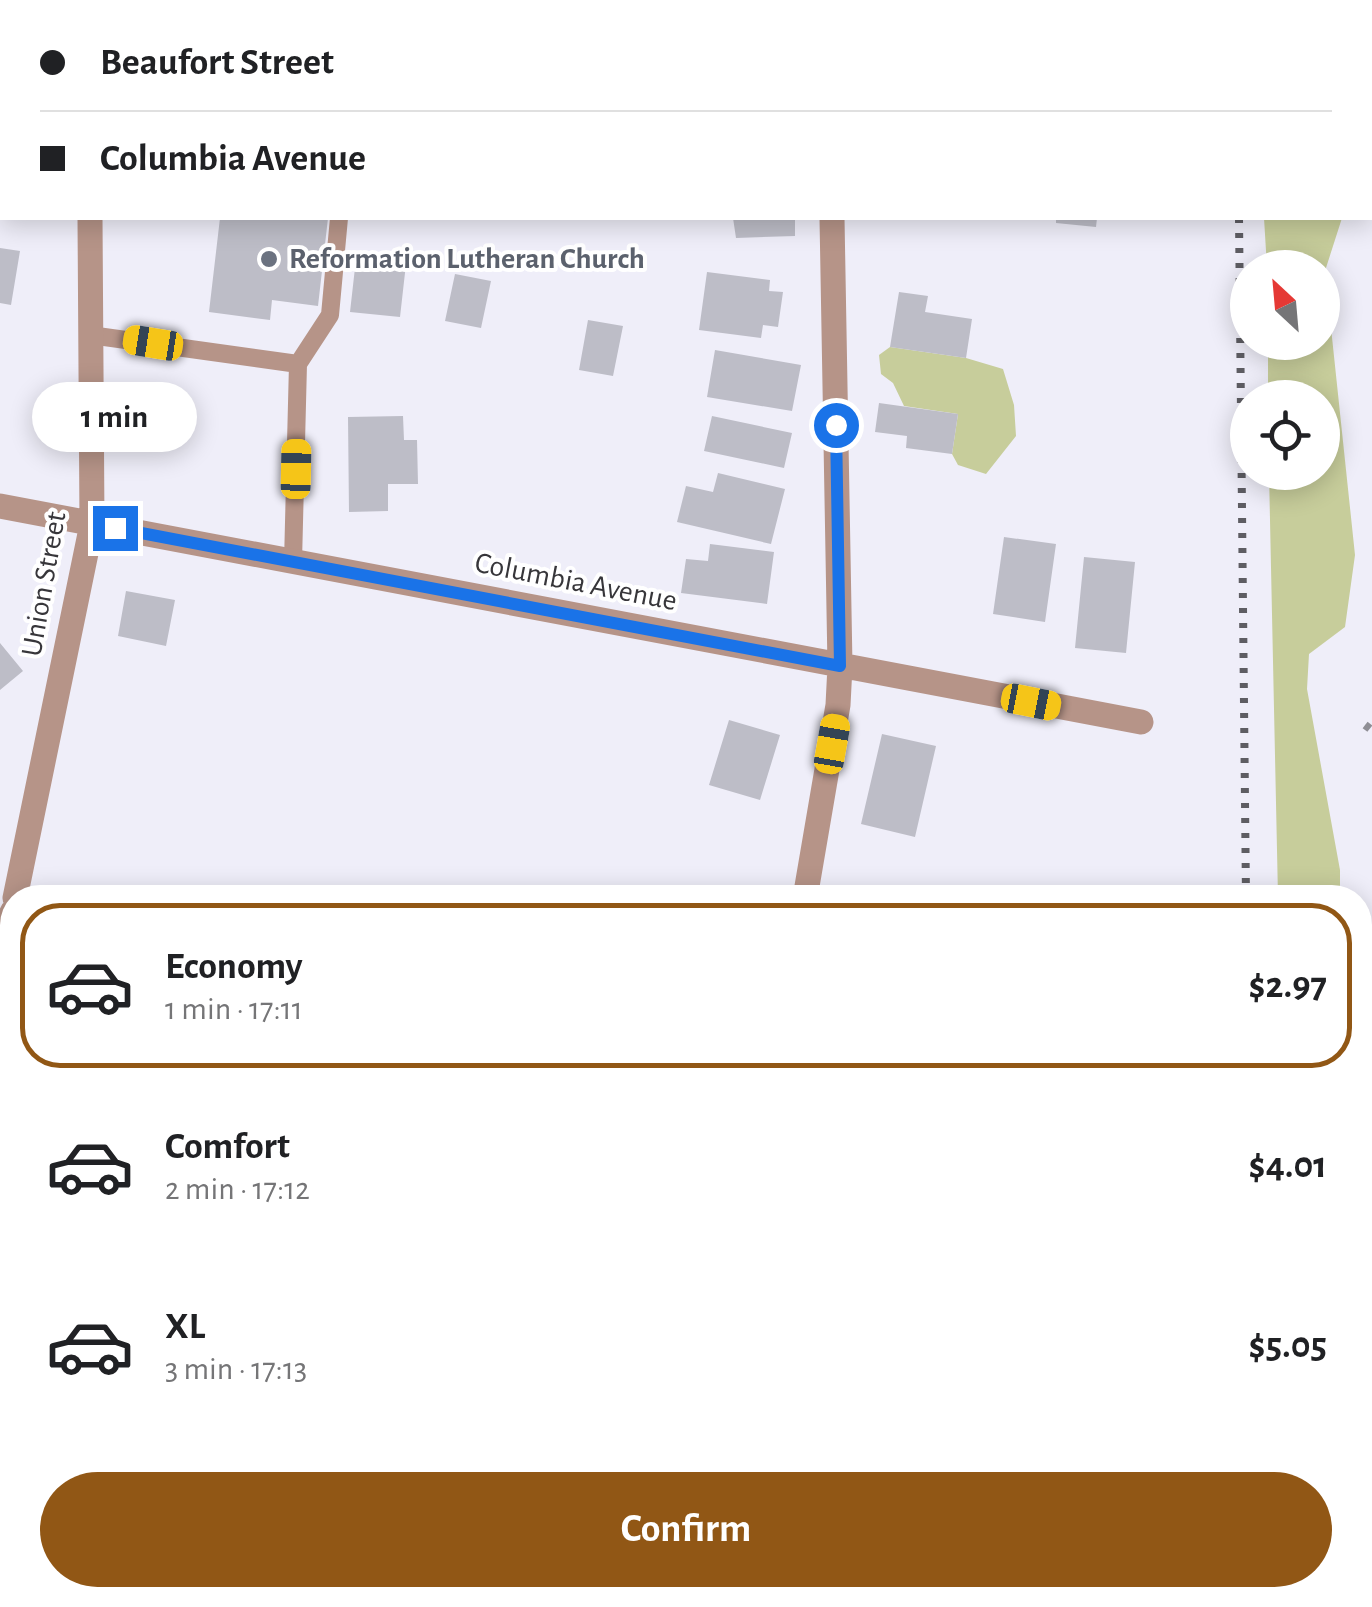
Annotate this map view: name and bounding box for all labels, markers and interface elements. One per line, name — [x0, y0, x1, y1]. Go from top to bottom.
text: Beaufort Street — [100, 44, 334, 82]
text: Columbia Avenue — [100, 140, 366, 178]
place label: Reformation Lutheran Church — [289, 244, 645, 274]
marker: Reformation Lutheran Church — [258, 248, 280, 270]
north arrow — [1230, 250, 1340, 360]
map controls — [1230, 250, 1340, 490]
car — [121, 323, 185, 363]
button: locate — [1230, 380, 1340, 490]
callout: 1 min — [32, 383, 198, 453]
text: 1 min — [81, 401, 148, 433]
route start — [814, 403, 859, 448]
car — [280, 439, 312, 499]
route end — [93, 506, 138, 551]
street label: Union Street — [17, 509, 72, 659]
street label: Columbia Avenue — [472, 548, 680, 616]
car — [999, 682, 1063, 722]
car — [812, 712, 852, 776]
icon: car — [45, 941, 135, 1031]
text: Economy — [165, 948, 303, 986]
text: $2.97 — [1249, 967, 1327, 1005]
text: 1 min · 17:11 — [165, 993, 303, 1025]
icon: car — [45, 1121, 135, 1211]
text: Comfort — [165, 1128, 290, 1166]
text: $4.01 — [1249, 1147, 1327, 1185]
text: 2 min · 17:12 — [165, 1173, 310, 1205]
icon: car — [45, 1301, 135, 1391]
text: XL — [165, 1308, 205, 1346]
text: $5.05 — [1249, 1327, 1327, 1365]
text: 3 min · 17:13 — [165, 1353, 307, 1385]
button: Confirm — [40, 1472, 1332, 1587]

